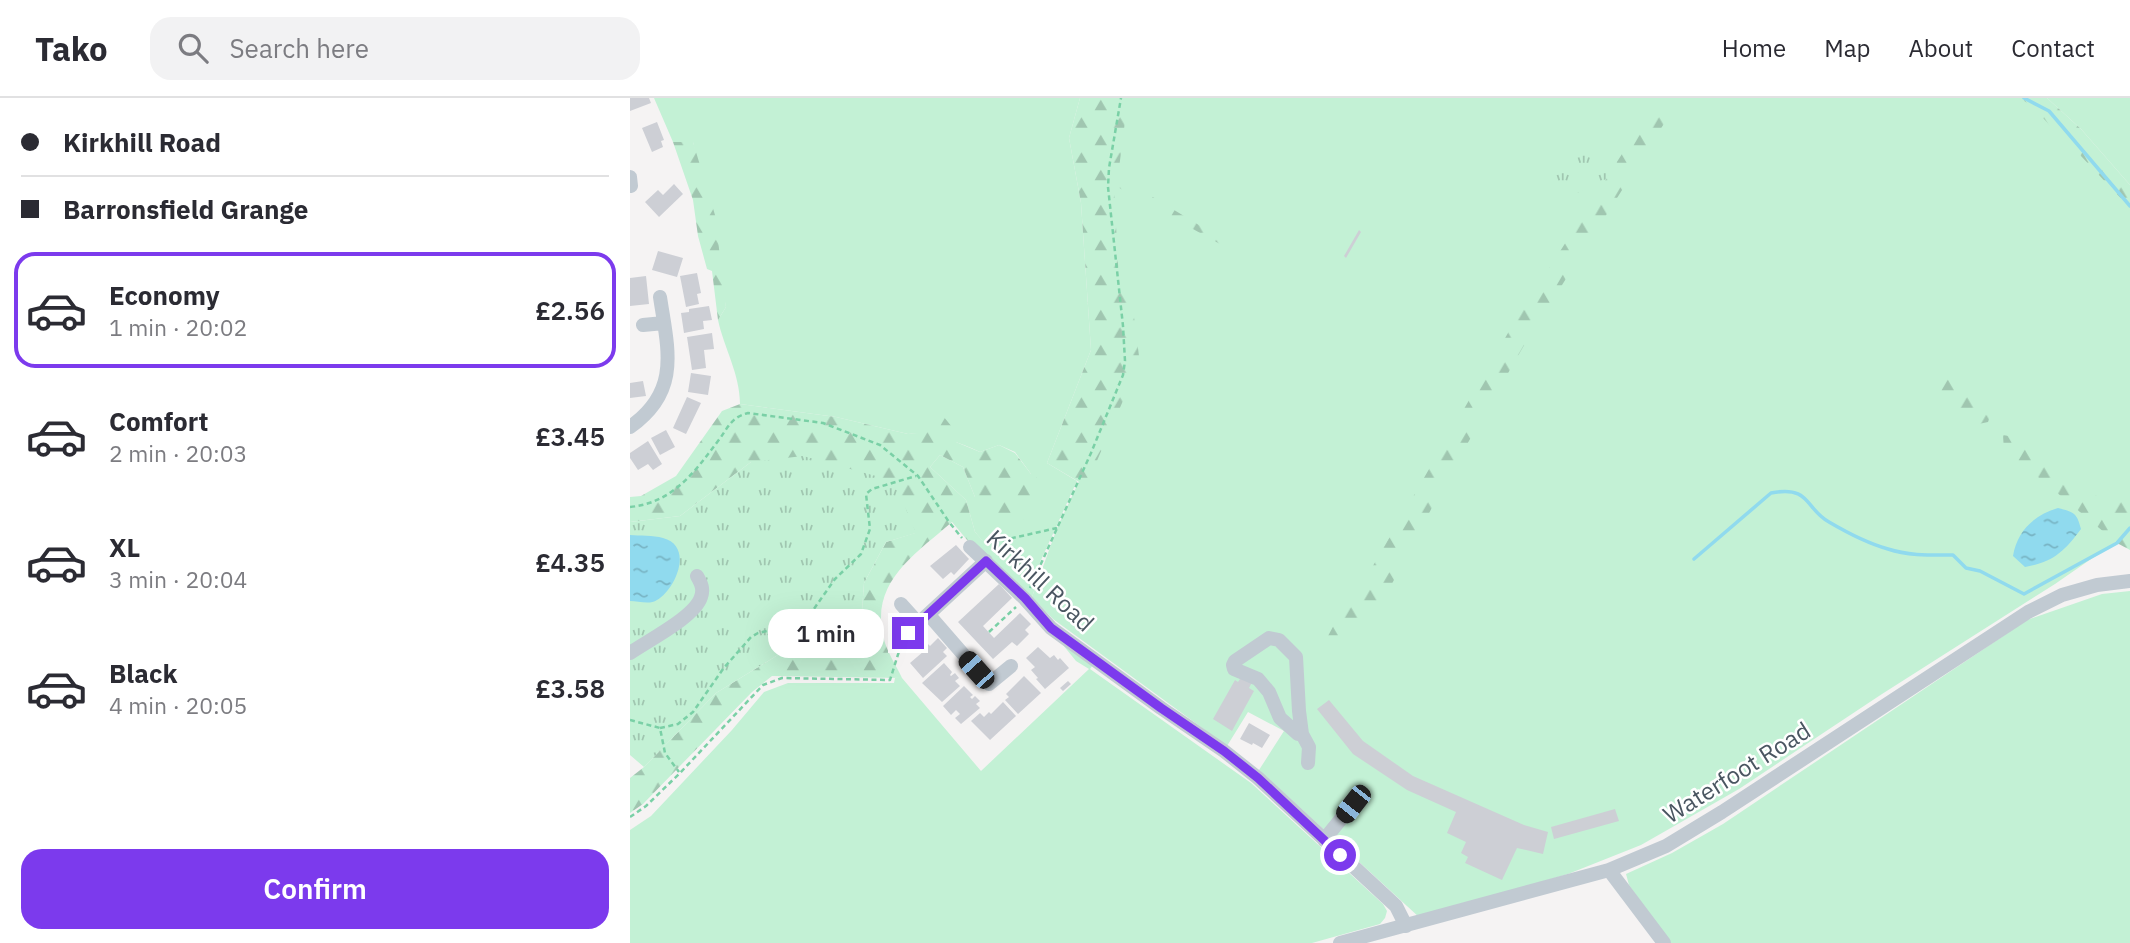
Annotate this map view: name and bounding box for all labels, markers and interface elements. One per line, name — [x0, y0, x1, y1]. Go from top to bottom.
search box — [150, 17, 640, 80]
text: Tako — [35, 27, 108, 70]
icon: search — [174, 29, 212, 67]
text: Search here — [230, 31, 369, 65]
text: Home — [1722, 32, 1786, 64]
text: Map — [1824, 32, 1870, 64]
text: About — [1908, 32, 1973, 64]
text: Contact — [2011, 32, 2095, 64]
text: Kirkhill Road — [63, 125, 221, 159]
text: Barronsfield Grange — [63, 192, 308, 226]
text: Economy — [109, 278, 220, 312]
icon: car — [25, 279, 88, 342]
text: £2.56 — [535, 293, 605, 327]
text: 1 min · 20:02 — [109, 312, 247, 342]
text: Comfort — [109, 404, 208, 438]
icon: car — [25, 405, 88, 468]
text: £3.45 — [535, 419, 605, 453]
text: 2 min · 20:03 — [109, 438, 247, 468]
street label: Kirkhill Road — [980, 522, 1101, 638]
text: XL — [109, 530, 140, 564]
icon: car — [25, 531, 88, 594]
text: £4.35 — [535, 545, 605, 579]
text: 3 min · 20:04 — [109, 564, 247, 594]
callout: 1 min — [768, 608, 884, 658]
route end — [892, 617, 924, 649]
text: 1 min — [796, 618, 856, 648]
car — [955, 647, 998, 693]
text: Black — [109, 656, 177, 690]
icon: car — [25, 657, 88, 720]
text: £3.58 — [535, 671, 605, 705]
text: 4 min · 20:05 — [109, 690, 247, 720]
street label: Waterfoot Road — [1657, 714, 1816, 830]
car — [1332, 781, 1375, 827]
route start — [1324, 839, 1356, 871]
button: Confirm — [21, 849, 609, 929]

